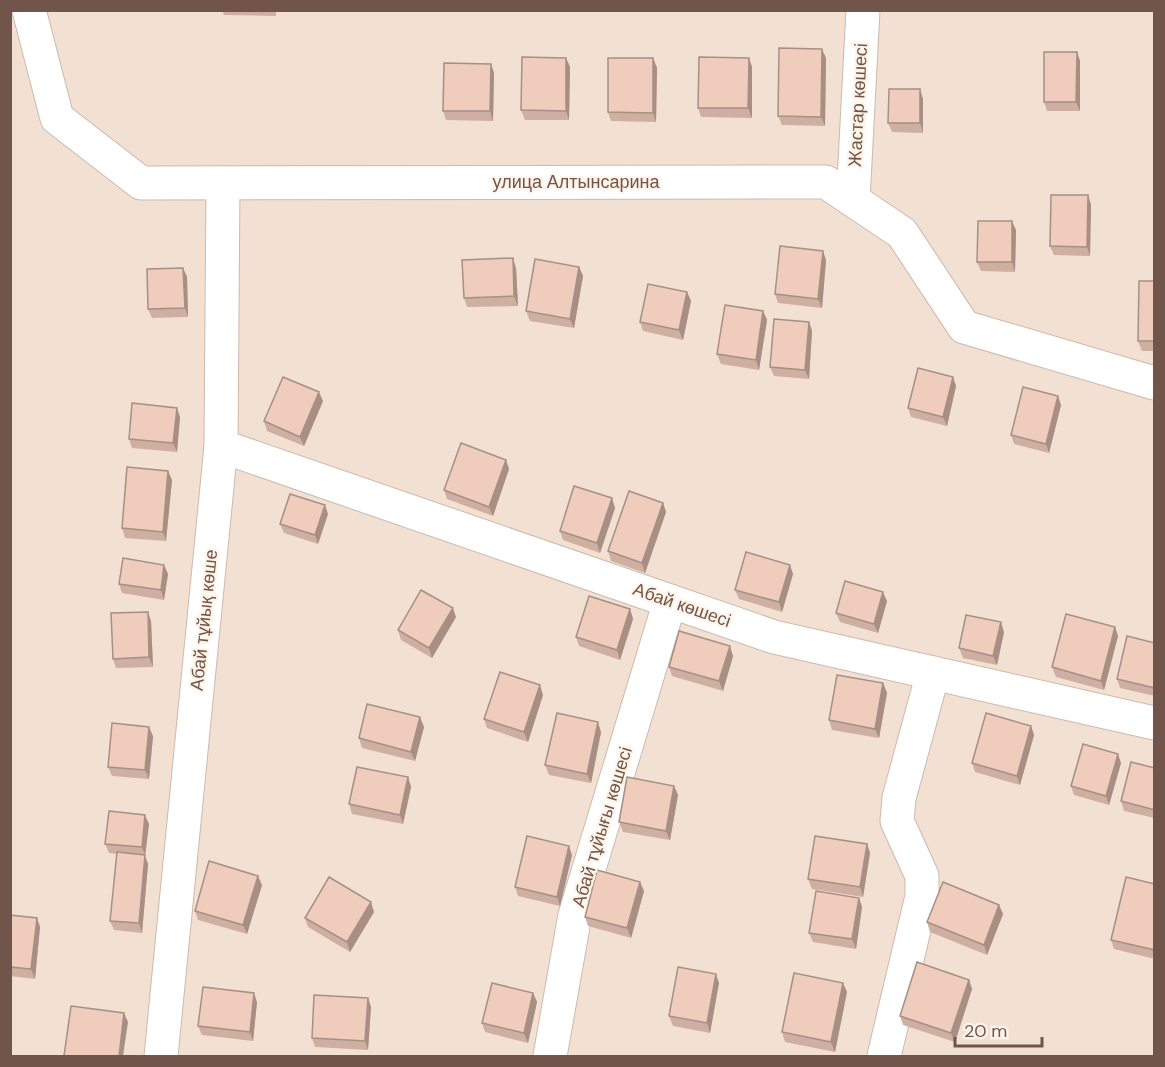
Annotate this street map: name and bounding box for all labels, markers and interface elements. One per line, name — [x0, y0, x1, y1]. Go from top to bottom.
street label: Жастар көшесі — [843, 42, 873, 168]
street label: улица Алтынсарина — [493, 170, 660, 194]
street label: Абай тұйық көше — [185, 548, 223, 692]
street label: Абай көшесі — [630, 577, 734, 633]
street label: Абай тұйығы көшесі — [566, 744, 638, 910]
scale bar — [955, 1010, 1042, 1048]
text: 20 m — [964, 1019, 1007, 1043]

